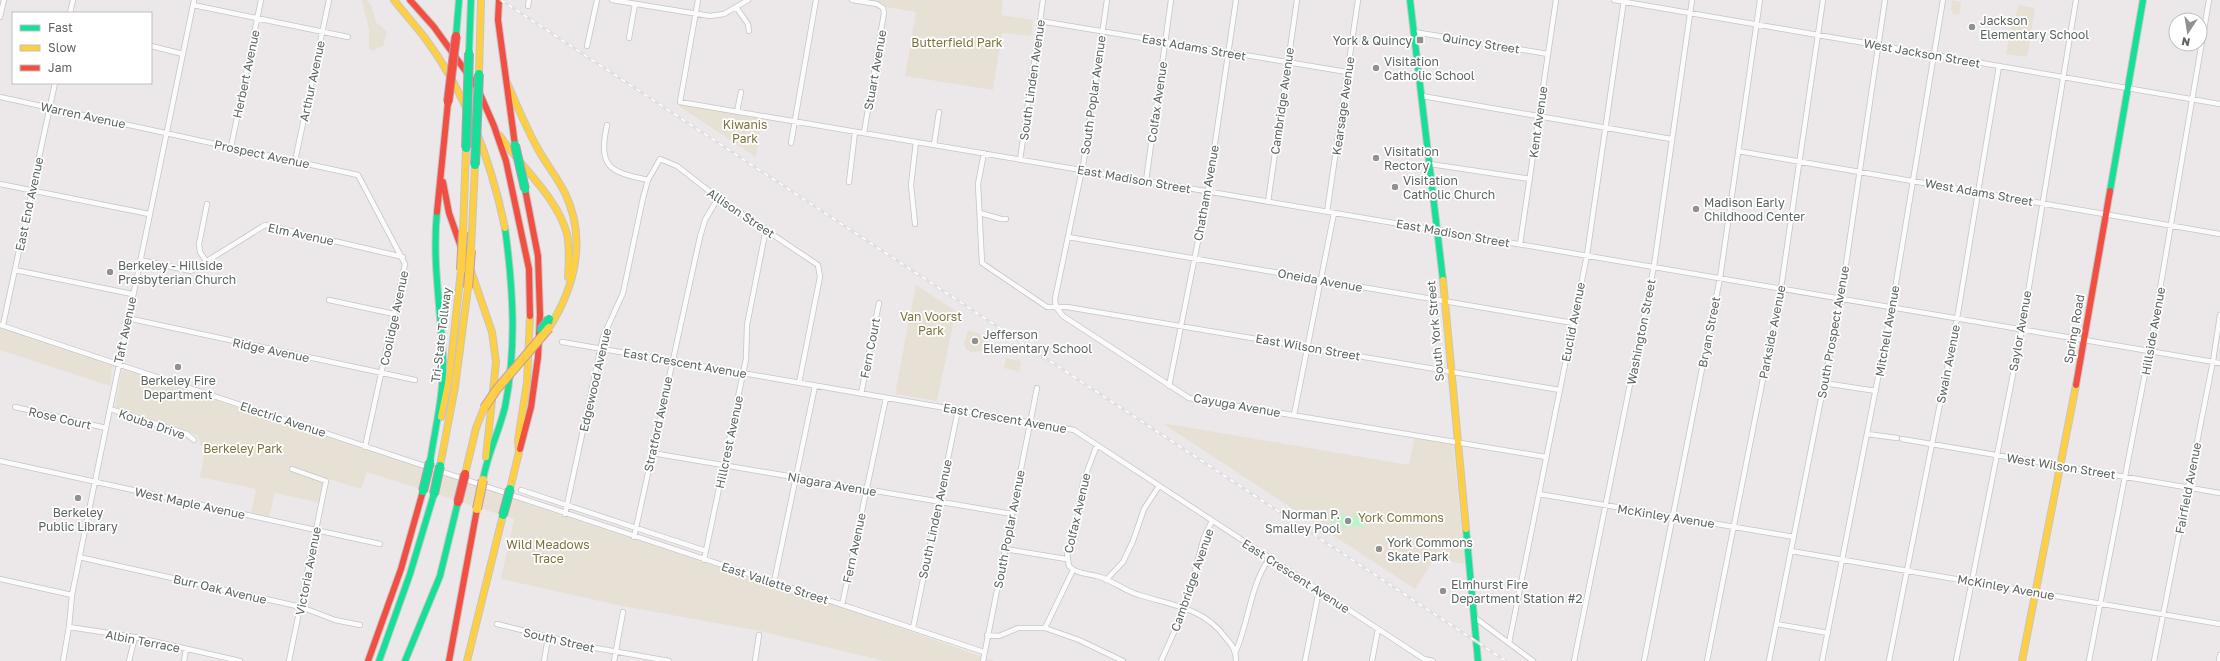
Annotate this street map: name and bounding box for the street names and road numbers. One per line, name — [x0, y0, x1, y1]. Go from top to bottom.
street label: South Linden Avenue — [1016, 19, 1048, 141]
street label: Herbert Avenue — [229, 28, 263, 120]
street label: Stuart Avenue — [861, 29, 889, 111]
street label: Quincy Street — [1441, 29, 1521, 57]
street label: East Adams Street — [1141, 30, 1248, 64]
street label: South Poplar Avenue — [1077, 34, 1109, 156]
street label: West Jackson Street — [1862, 35, 1982, 71]
street label: Arthur Avenue — [296, 39, 328, 123]
street label: Cambridge Avenue — [1267, 46, 1297, 155]
street label: Kearsage Avenue — [1329, 56, 1357, 156]
street label: Colfax Avenue — [1144, 60, 1170, 144]
street label: Kent Avenue — [1526, 85, 1550, 159]
street label: Warren Avenue — [39, 99, 127, 131]
street label: Prospect Avenue — [213, 137, 311, 171]
street label: Chatham Avenue — [1190, 144, 1222, 242]
street label: East End Avenue — [12, 156, 46, 252]
street label: East Madison Street — [1076, 162, 1192, 196]
street label: West Adams Street — [1924, 175, 2035, 209]
street label: Allison Street — [704, 185, 778, 241]
street label: East Madison Street — [1395, 216, 1511, 250]
street label: Elm Avenue — [267, 220, 335, 248]
street label: Oneida Avenue — [1276, 265, 1364, 295]
street label: South Prospect Avenue — [1814, 265, 1852, 399]
street label: Coolidge Avenue — [377, 269, 411, 367]
street label: Washington Street — [1623, 278, 1659, 386]
street label: South York Street — [1423, 280, 1447, 382]
street label: Euclid Avenue — [1558, 281, 1588, 363]
street label: Parkside Avenue — [1756, 284, 1788, 380]
street label: Mitchell Avenue — [1872, 284, 1902, 378]
street label: Tri-State Tollway — [428, 286, 454, 384]
street label: Hillside Avenue — [2138, 286, 2168, 376]
street label: Saylor Avenue — [2006, 289, 2035, 373]
street label: Spring Road — [2061, 293, 2087, 365]
street label: Taft Avenue — [111, 295, 139, 365]
street label: Bryan Street — [1695, 295, 1723, 369]
street label: Fern Court — [857, 316, 883, 380]
street label: Swain Avenue — [1933, 323, 1963, 405]
street label: Edgewood Avenue — [576, 327, 614, 433]
street label: East Wilson Street — [1254, 330, 1362, 364]
street label: Ridge Avenue — [231, 335, 311, 365]
street label: East Crescent Avenue — [622, 345, 748, 381]
street label: Stratford Avenue — [641, 375, 675, 473]
street label: Cayuga Avenue — [1192, 390, 1282, 420]
street label: Hillcrest Avenue — [712, 394, 746, 490]
street label: Electric Avenue — [238, 398, 328, 440]
street label: East Crescent Avenue — [942, 400, 1068, 436]
street label: Rose Court — [27, 404, 93, 433]
street label: Kouba Drive — [117, 406, 187, 442]
street label: Fairfield Avenue — [2172, 441, 2204, 535]
street label: West Wilson Street — [2005, 450, 2117, 482]
street label: South Linden Avenue — [915, 458, 955, 580]
street label: South Poplar Avenue — [990, 468, 1028, 589]
street label: Niagara Avenue — [786, 469, 878, 499]
street label: Colfax Avenue — [1060, 471, 1094, 555]
street label: West Maple Avenue — [133, 484, 247, 522]
street label: McKinley Avenue — [1616, 501, 1716, 531]
street label: Fern Avenue — [839, 511, 869, 584]
street label: Victoria Avenue — [292, 525, 324, 617]
street label: Cambridge Avenue — [1167, 527, 1217, 633]
street label: East Crescent Avenue — [1239, 536, 1353, 616]
street label: East Vallette Street — [720, 559, 831, 607]
street label: Burr Oak Avenue — [172, 571, 268, 607]
street label: McKinley Avenue — [1956, 571, 2056, 603]
street label: South Street — [522, 624, 596, 656]
street label: Albin Terrace — [105, 626, 181, 656]

